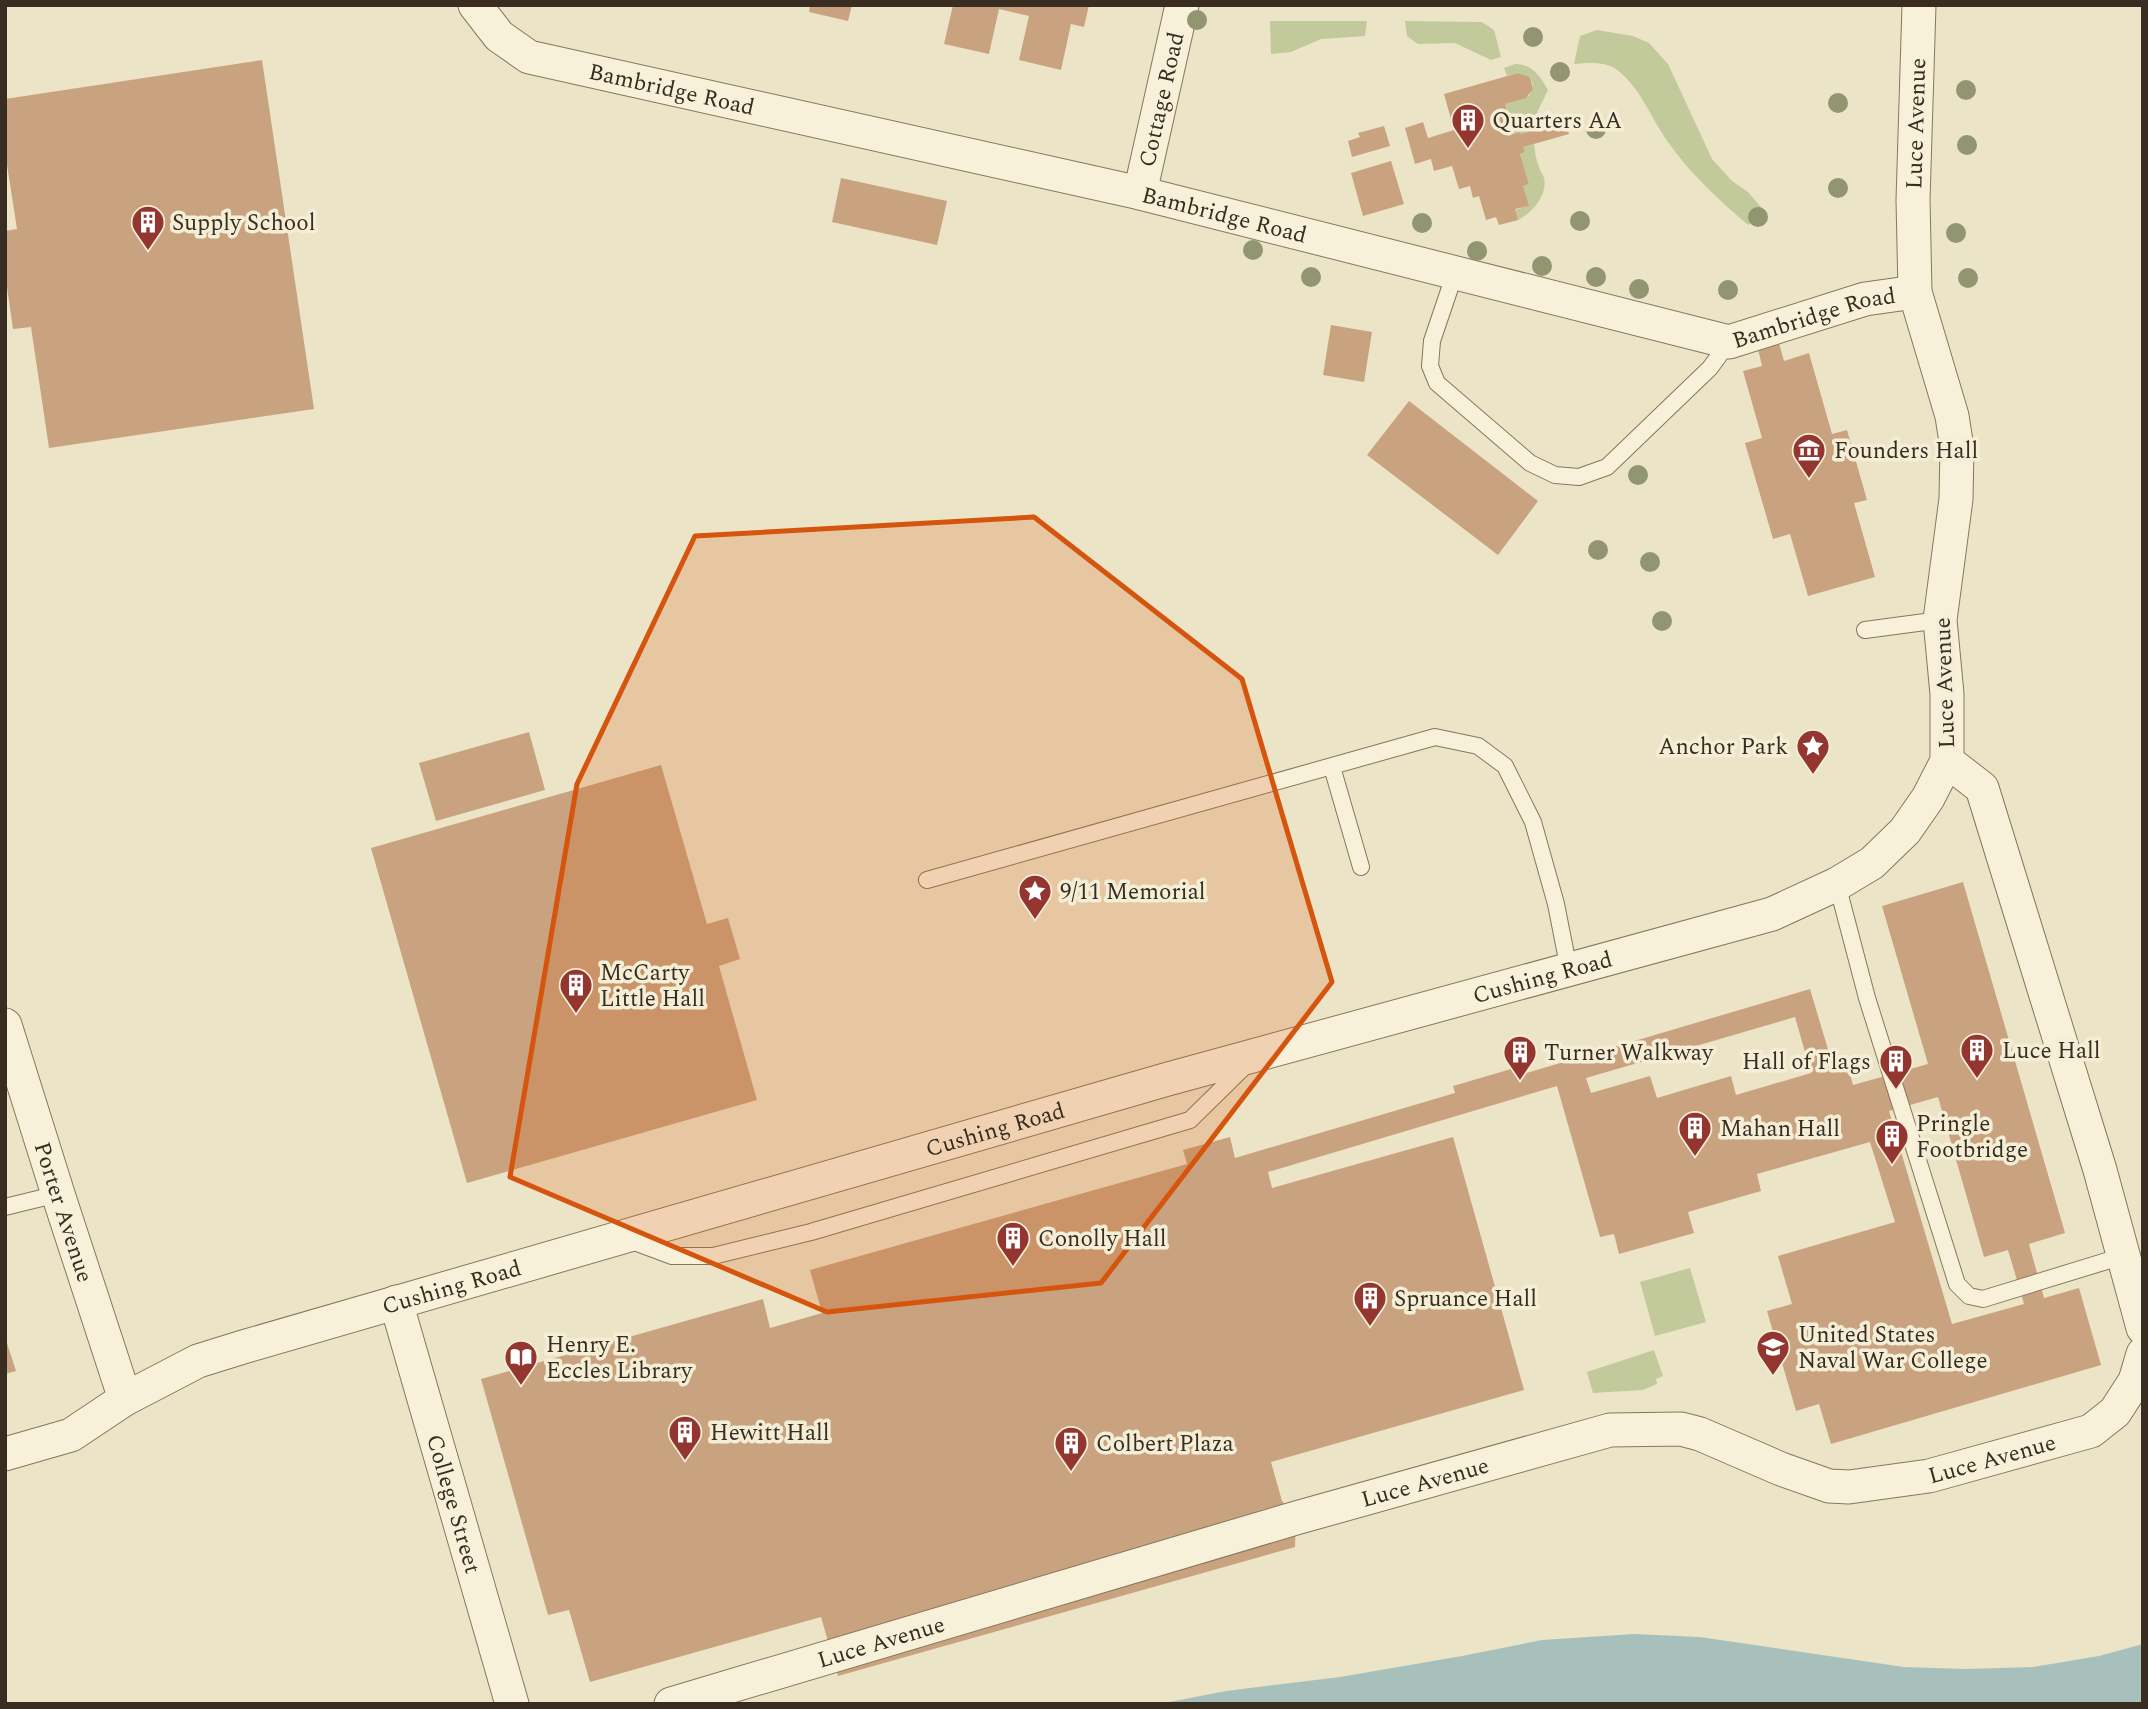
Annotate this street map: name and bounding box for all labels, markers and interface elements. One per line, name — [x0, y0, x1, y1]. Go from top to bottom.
street label: Cottage Road — [1130, 29, 1195, 171]
street label: Bambridge Road — [585, 55, 758, 126]
street label: Luce Avenue — [1897, 57, 1936, 190]
building icon: Quarters AA — [1449, 101, 1487, 150]
place label: Quarters AA — [1492, 104, 1622, 139]
street label: Bambridge Road — [1138, 178, 1311, 254]
building icon: Supply School — [129, 203, 167, 252]
place label: Supply School — [172, 206, 316, 241]
street label: Bambridge Road — [1728, 279, 1898, 359]
museum icon: Founders Hall — [1790, 431, 1828, 480]
place label: Founders Hall — [1834, 434, 1978, 469]
street label: Luce Avenue — [1926, 617, 1965, 749]
place icon: Anchor Park — [1794, 727, 1832, 776]
place label: Anchor Park — [1658, 730, 1788, 765]
place icon: 9/11 Memorial — [1016, 872, 1054, 921]
place label: 9/11 Memorial — [1060, 875, 1206, 910]
street label: Cushing Road — [1469, 942, 1617, 1014]
place label: McCarty Little Hall — [600, 956, 705, 1017]
building icon: McCarty Little Hall — [557, 966, 595, 1015]
building icon: Luce Hall — [1958, 1031, 1996, 1080]
building icon: Turner Walkway — [1501, 1033, 1539, 1082]
place label: Luce Hall — [2002, 1034, 2101, 1069]
place label: Turner Walkway — [1544, 1036, 1714, 1071]
building icon: Hall of Flags — [1877, 1042, 1915, 1091]
place label: Hall of Flags — [1742, 1045, 1871, 1080]
street label: Cushing Road — [922, 1094, 1069, 1167]
place label: Pringle Footbridge — [1916, 1107, 2028, 1168]
building icon: Mahan Hall — [1676, 1109, 1714, 1158]
place label: Mahan Hall — [1720, 1112, 1840, 1147]
building icon: Pringle Footbridge — [1873, 1117, 1911, 1166]
street label: Porter Avenue — [24, 1138, 102, 1287]
building icon: Conolly Hall — [994, 1219, 1032, 1268]
place label: Conolly Hall — [1038, 1222, 1167, 1257]
street label: Cushing Road — [378, 1251, 526, 1325]
building icon: Spruance Hall — [1351, 1279, 1389, 1328]
place label: Spruance Hall — [1394, 1282, 1537, 1317]
place label: United States Naval War College — [1798, 1318, 1988, 1379]
place label: Henry E. Eccles Library — [546, 1328, 693, 1389]
school or university icon: United States Naval War College — [1754, 1328, 1792, 1377]
library icon: Henry E. Eccles Library — [502, 1338, 540, 1387]
building icon: Hewitt Hall — [666, 1413, 704, 1462]
place label: Hewitt Hall — [710, 1416, 830, 1451]
building icon: Colbert Plaza — [1052, 1424, 1090, 1473]
street label: Luce Avenue — [1924, 1426, 2060, 1494]
place label: Colbert Plaza — [1096, 1427, 1234, 1462]
street label: College Street — [416, 1430, 489, 1578]
street label: Luce Avenue — [1357, 1449, 1493, 1518]
street label: Luce Avenue — [813, 1607, 949, 1678]

